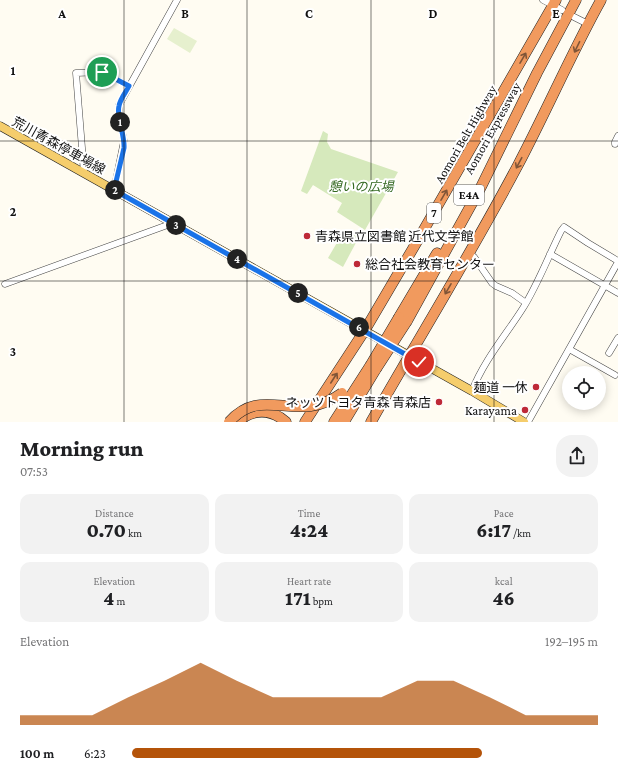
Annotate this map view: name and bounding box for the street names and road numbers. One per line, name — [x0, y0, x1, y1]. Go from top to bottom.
street label: Aomori Expressway — [461, 79, 524, 177]
street label: Aomori Belt Highway — [431, 82, 500, 186]
street label: 荒川青森停車場線 — [10, 114, 108, 177]
road number: E4A — [454, 185, 484, 205]
road number: 7 — [427, 203, 441, 223]

